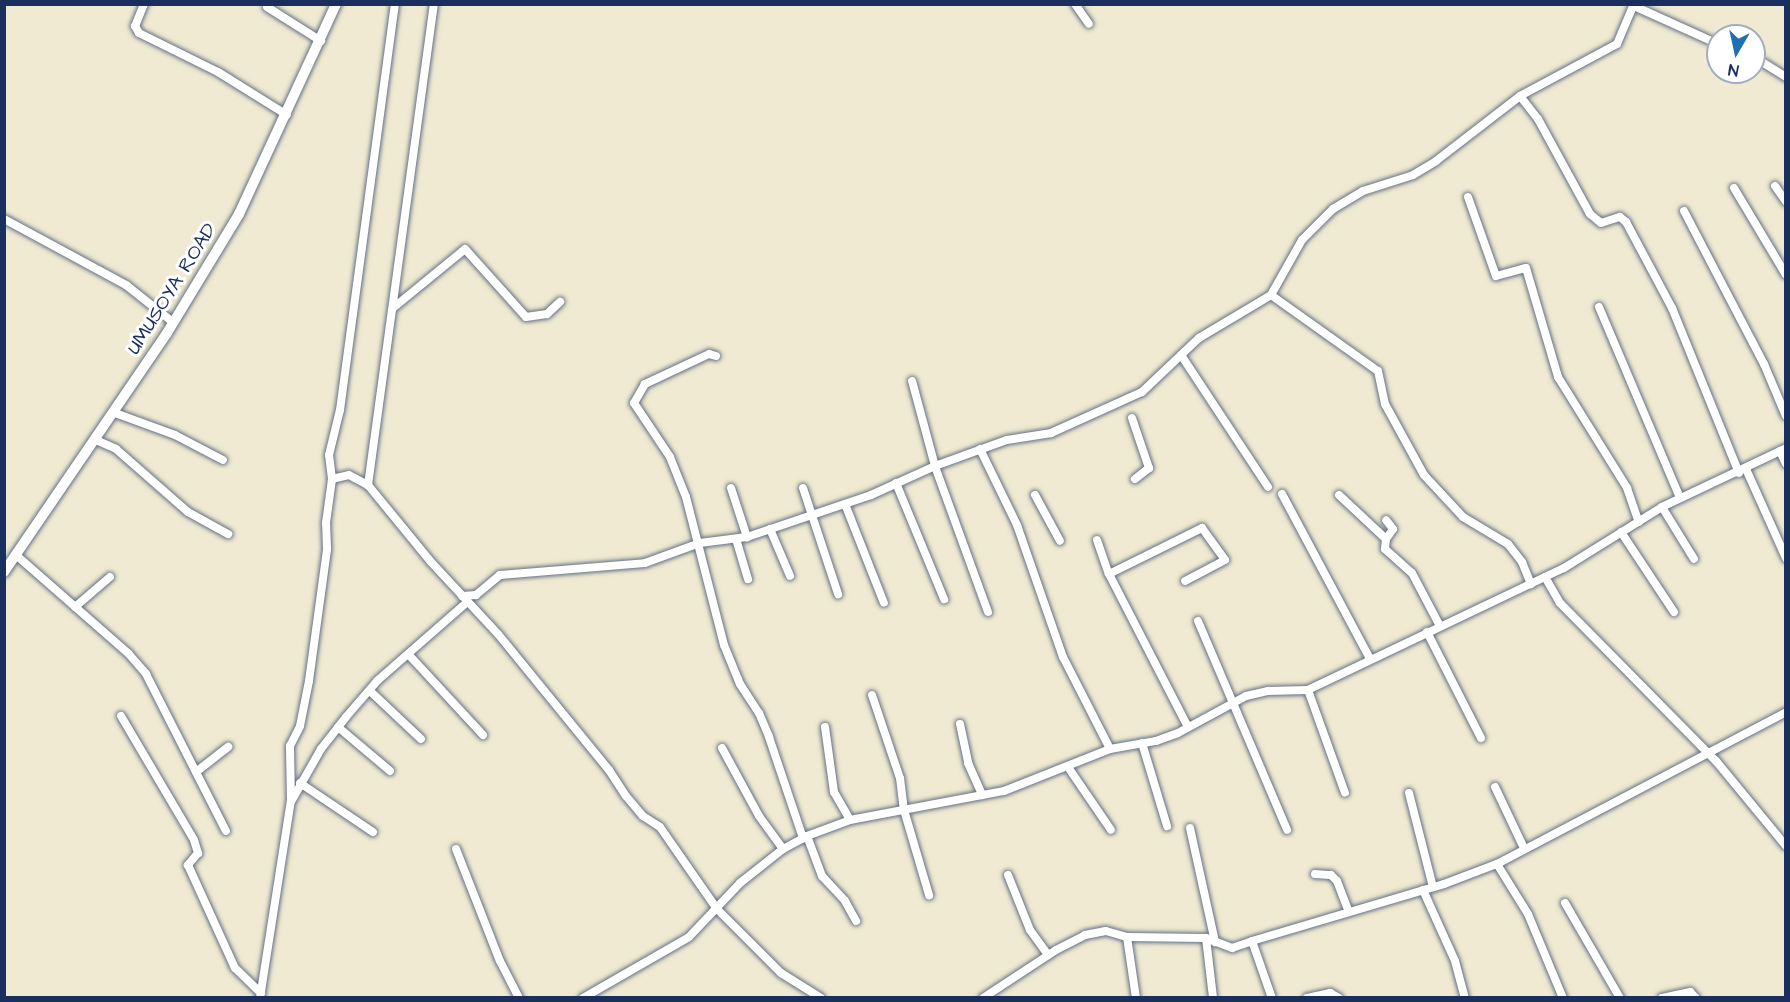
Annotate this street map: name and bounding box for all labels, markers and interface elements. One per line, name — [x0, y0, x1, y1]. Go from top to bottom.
north arrow — [1706, 24, 1766, 84]
text: N — [1727, 58, 1740, 81]
street label: UMUSOYA ROAD — [122, 219, 222, 359]

